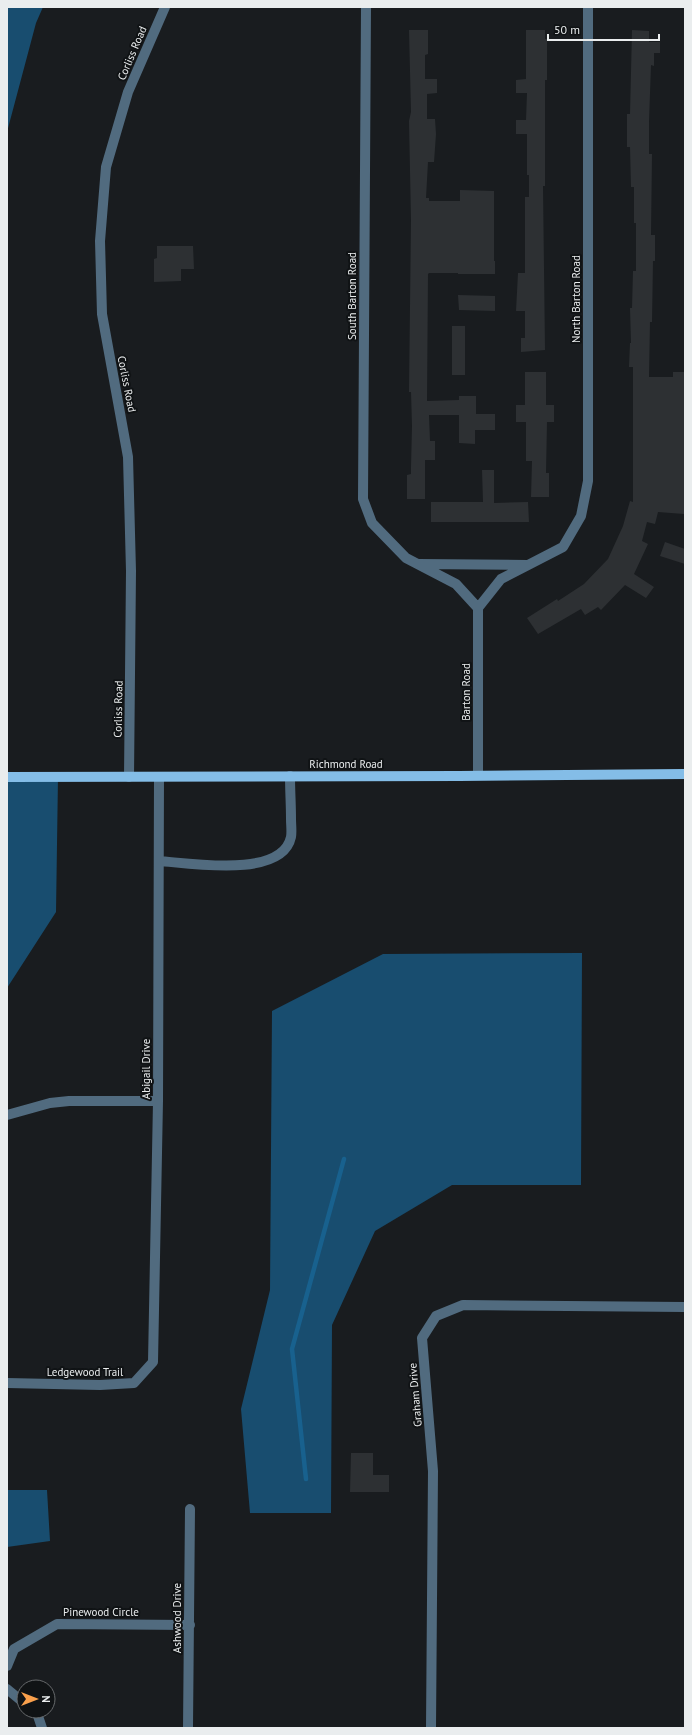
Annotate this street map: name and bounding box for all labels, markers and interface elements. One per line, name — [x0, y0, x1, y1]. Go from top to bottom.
scale bar — [548, 16, 659, 42]
text: 50 m — [554, 22, 580, 37]
street label: Corliss Road — [114, 24, 150, 82]
street label: South Barton Road — [345, 252, 359, 340]
street label: North Barton Road — [569, 255, 583, 343]
street label: Corliss Road — [115, 355, 139, 413]
street label: Barton Road — [459, 663, 473, 721]
street label: Corliss Road — [111, 680, 125, 738]
street label: Richmond Road — [309, 757, 383, 771]
street label: Abigail Drive — [139, 1038, 153, 1099]
street label: Graham Drive — [405, 1362, 425, 1427]
street label: Ledgewood Trail — [47, 1365, 124, 1379]
street label: Ashwood Drive — [170, 1582, 184, 1653]
street label: Pinewood Circle — [63, 1605, 139, 1619]
north arrow — [16, 1679, 56, 1719]
text: N — [39, 1695, 53, 1703]

